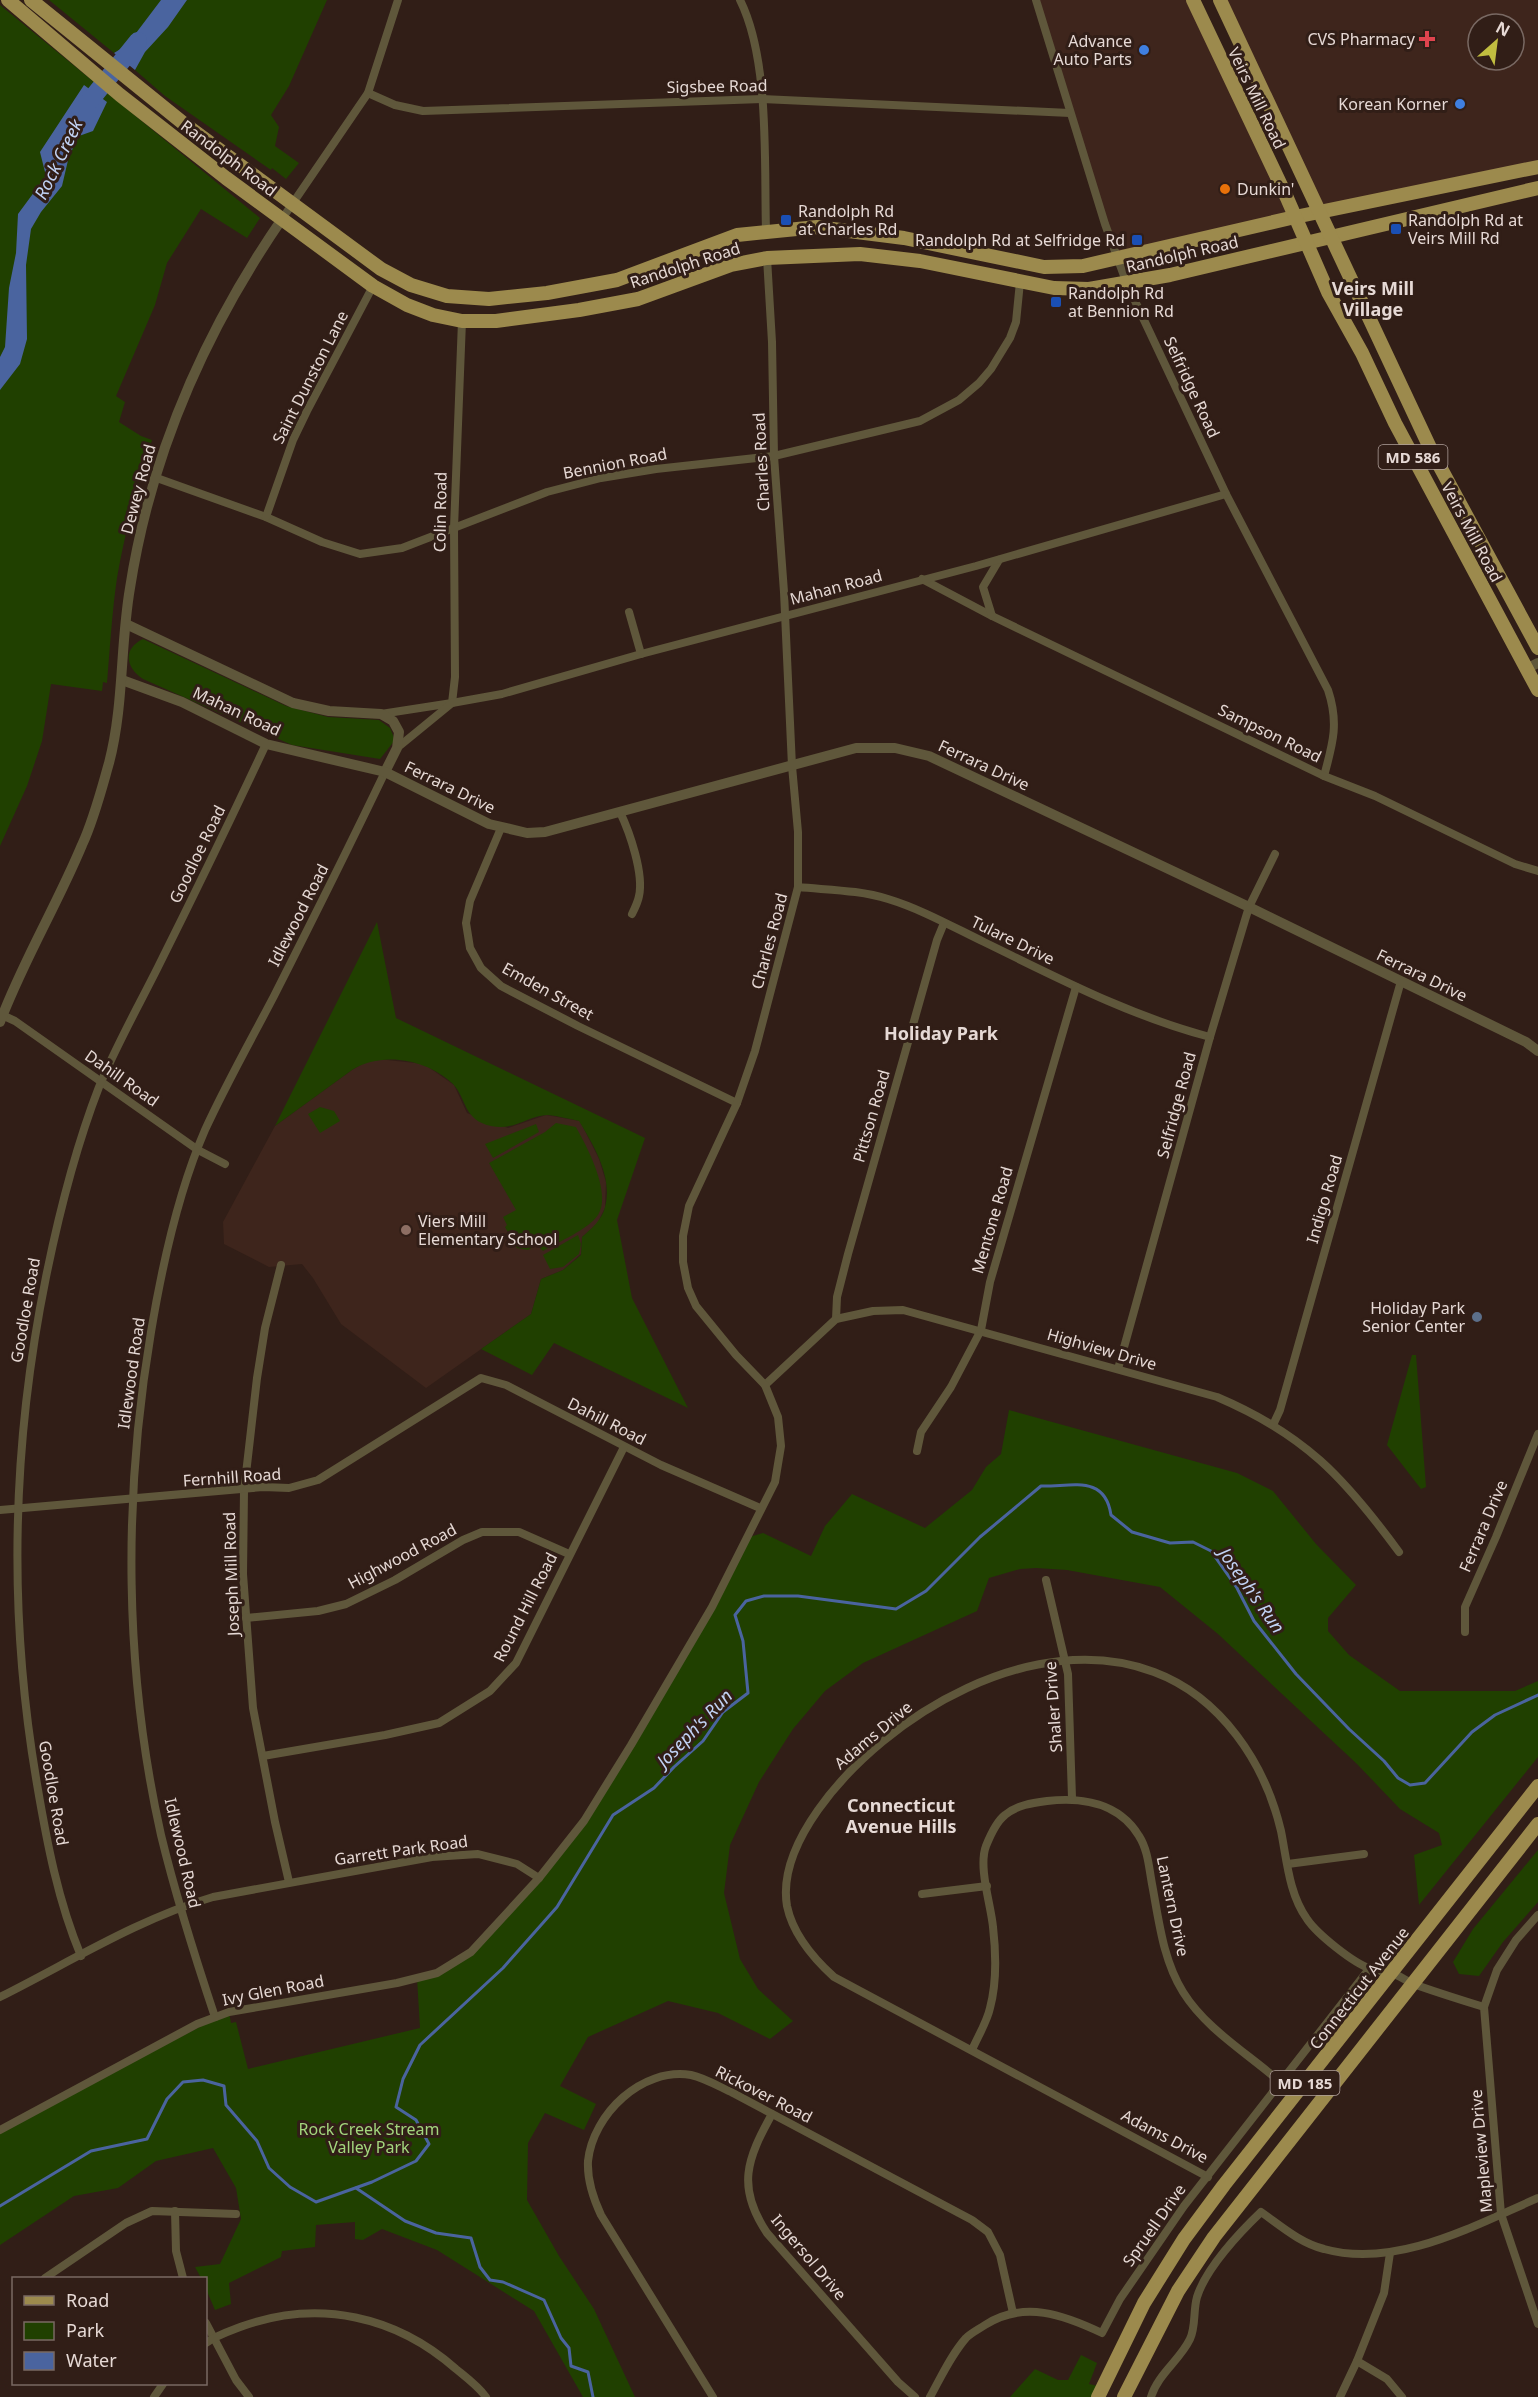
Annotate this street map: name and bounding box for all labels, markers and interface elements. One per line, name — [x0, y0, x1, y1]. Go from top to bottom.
north arrow — [1466, 12, 1526, 72]
text: N — [1492, 16, 1514, 42]
place label: CVS Pharmacy — [1307, 28, 1416, 50]
place label: Advance Auto Parts — [1054, 30, 1132, 70]
marker: CVS Pharmacy — [1420, 32, 1434, 46]
marker: Advance Auto Parts — [1137, 43, 1151, 57]
street label: Veirs Mill Road — [1223, 44, 1291, 152]
street label: Sigsbee Road — [666, 74, 768, 98]
place label: Korean Korner — [1338, 93, 1448, 115]
marker: Korean Korner — [1453, 97, 1467, 111]
water label: Rock Creek — [28, 114, 88, 203]
street label: Randolph Road — [177, 115, 281, 201]
place label: Dunkin' — [1237, 178, 1294, 200]
marker: Dunkin' — [1218, 182, 1232, 196]
place label: Randolph Rd at Charles Rd — [798, 200, 897, 240]
place label: Randolph Rd at Veirs Mill Rd — [1408, 209, 1523, 249]
marker: Randolph Rd at Charles Rd — [779, 213, 793, 227]
marker: Randolph Rd at Veirs Mill Rd — [1389, 222, 1403, 236]
place label: Randolph Rd at Selfridge Rd — [915, 229, 1125, 251]
street label: Randolph Road — [1124, 230, 1240, 278]
marker: Randolph Rd at Selfridge Rd — [1130, 233, 1144, 247]
street label: Randolph Road — [627, 237, 743, 293]
district label: Veirs Mill Village — [1332, 276, 1414, 321]
place label: Randolph Rd at Bennion Rd — [1068, 282, 1174, 322]
marker: Randolph Rd at Bennion Rd — [1049, 295, 1063, 309]
street label: Saint Dunston Lane — [267, 307, 353, 447]
street label: Selfridge Road — [1159, 333, 1225, 441]
street label: Charles Road — [747, 412, 775, 512]
street label: Dewey Road — [115, 442, 161, 536]
street label: Bennion Road — [561, 442, 669, 484]
road number: MD 586 — [1378, 445, 1448, 469]
street label: Colin Road — [428, 472, 452, 552]
street label: Veirs Mill Road — [1436, 478, 1508, 586]
street label: Mahan Road — [787, 564, 885, 610]
street label: Mahan Road — [189, 681, 285, 741]
street label: Sampson Road — [1215, 698, 1325, 768]
street label: Ferrara Drive — [935, 734, 1033, 796]
street label: Ferrara Drive — [401, 756, 499, 818]
street label: Goodloe Road — [164, 801, 230, 907]
street label: Idlewood Road — [263, 860, 333, 970]
street label: Charles Road — [746, 890, 792, 992]
street label: Tulare Drive — [968, 910, 1058, 970]
street label: Ferrara Drive — [1373, 944, 1471, 1006]
street label: Emden Street — [498, 957, 598, 1025]
district label: Holiday Park — [884, 1021, 999, 1045]
street label: Dahill Road — [81, 1044, 163, 1112]
street label: Selfridge Road — [1151, 1049, 1201, 1161]
street label: Pittson Road — [847, 1067, 895, 1165]
street label: Indigo Road — [1301, 1152, 1347, 1246]
street label: Mentone Road — [966, 1164, 1018, 1276]
place label: Viers Mill Elementary School — [418, 1210, 557, 1250]
marker: Viers Mill Elementary School — [399, 1223, 413, 1237]
street label: Goodloe Road — [5, 1256, 45, 1364]
place label: Holiday Park Senior Center — [1362, 1297, 1465, 1337]
marker: Holiday Park Senior Center — [1470, 1310, 1484, 1324]
street label: Idlewood Road — [112, 1316, 150, 1430]
street label: Highview Drive — [1045, 1323, 1159, 1375]
street label: Dahill Road — [564, 1392, 650, 1450]
street label: Fernhill Road — [182, 1463, 282, 1491]
street label: Ferrara Drive — [1454, 1477, 1512, 1575]
street label: Joseph Mill Road — [218, 1512, 244, 1638]
street label: Highwood Road — [344, 1518, 460, 1594]
water label: Joseph's Run — [1212, 1540, 1290, 1638]
street label: Round Hill Road — [488, 1548, 562, 1666]
street label: Shaler Drive — [1039, 1661, 1067, 1753]
water label: Joseph's Run — [649, 1684, 737, 1774]
street label: Adams Drive — [829, 1696, 917, 1774]
street label: Goodloe Road — [34, 1739, 74, 1847]
district label: Connecticut Avenue Hills — [845, 1793, 957, 1838]
street label: Idlewood Road — [160, 1796, 206, 1910]
street label: Garrett Park Road — [333, 1830, 469, 1870]
street label: Lantern Drive — [1152, 1854, 1194, 1958]
street label: Connecticut Avenue — [1304, 1922, 1414, 2054]
street label: Ivy Glen Road — [220, 1969, 326, 2011]
street label: Rickover Road — [712, 2060, 816, 2128]
road number: MD 185 — [1270, 2071, 1340, 2095]
street label: Mapleview Drive — [1465, 2089, 1497, 2213]
street label: Adams Drive — [1118, 2104, 1212, 2168]
park label: Rock Creek Stream Valley Park — [299, 2118, 439, 2158]
street label: Spruell Drive — [1117, 2179, 1191, 2271]
street label: Ingersol Drive — [767, 2209, 851, 2305]
legend — [12, 2277, 207, 2385]
text: Road — [66, 2288, 109, 2312]
text: Park — [66, 2318, 104, 2342]
text: Water — [66, 2348, 117, 2372]

